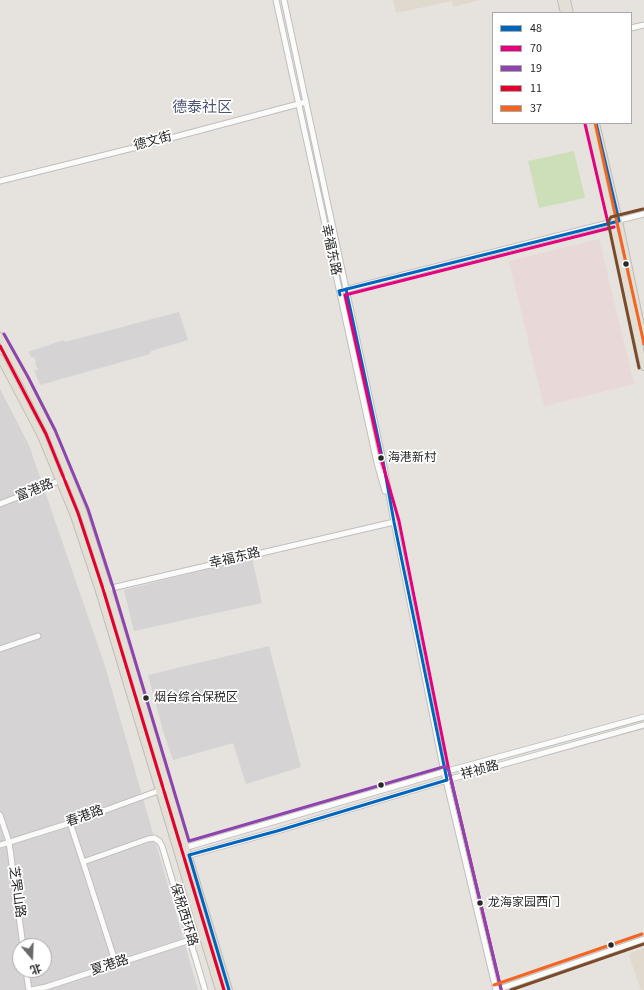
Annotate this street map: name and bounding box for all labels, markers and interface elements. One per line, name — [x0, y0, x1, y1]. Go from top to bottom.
legend — [492, 12, 632, 124]
text: 48 — [530, 20, 542, 37]
text: 70 — [530, 40, 542, 57]
text: 19 — [530, 60, 542, 77]
text: 11 — [530, 80, 542, 97]
district label: 德泰社区 — [172, 100, 232, 118]
text: 37 — [530, 100, 542, 117]
street label: 德文街 — [132, 129, 174, 155]
street label: 幸福东路 — [317, 223, 343, 277]
unlabelled marker — [621, 259, 631, 269]
place label: 海港新村 — [388, 451, 436, 465]
marker: 海港新村 — [376, 453, 386, 463]
street label: 富港路 — [14, 477, 56, 505]
street label: 幸福东路 — [208, 546, 262, 572]
place label: 烟台综合保税区 — [154, 691, 238, 705]
marker: 烟台综合保税区 — [141, 693, 151, 703]
street label: 祥祯路 — [459, 758, 501, 784]
unlabelled marker — [376, 780, 386, 790]
street label: 春港路 — [64, 803, 106, 831]
street label: 芝罘山路 — [5, 865, 27, 919]
street label: 保税西环路 — [166, 882, 200, 948]
place label: 龙海家园西门 — [488, 896, 560, 910]
marker: 龙海家园西门 — [475, 898, 485, 908]
north arrow — [12, 938, 52, 978]
unlabelled marker — [606, 940, 616, 950]
street label: 夏港路 — [89, 953, 131, 979]
text: 北 — [28, 960, 43, 978]

